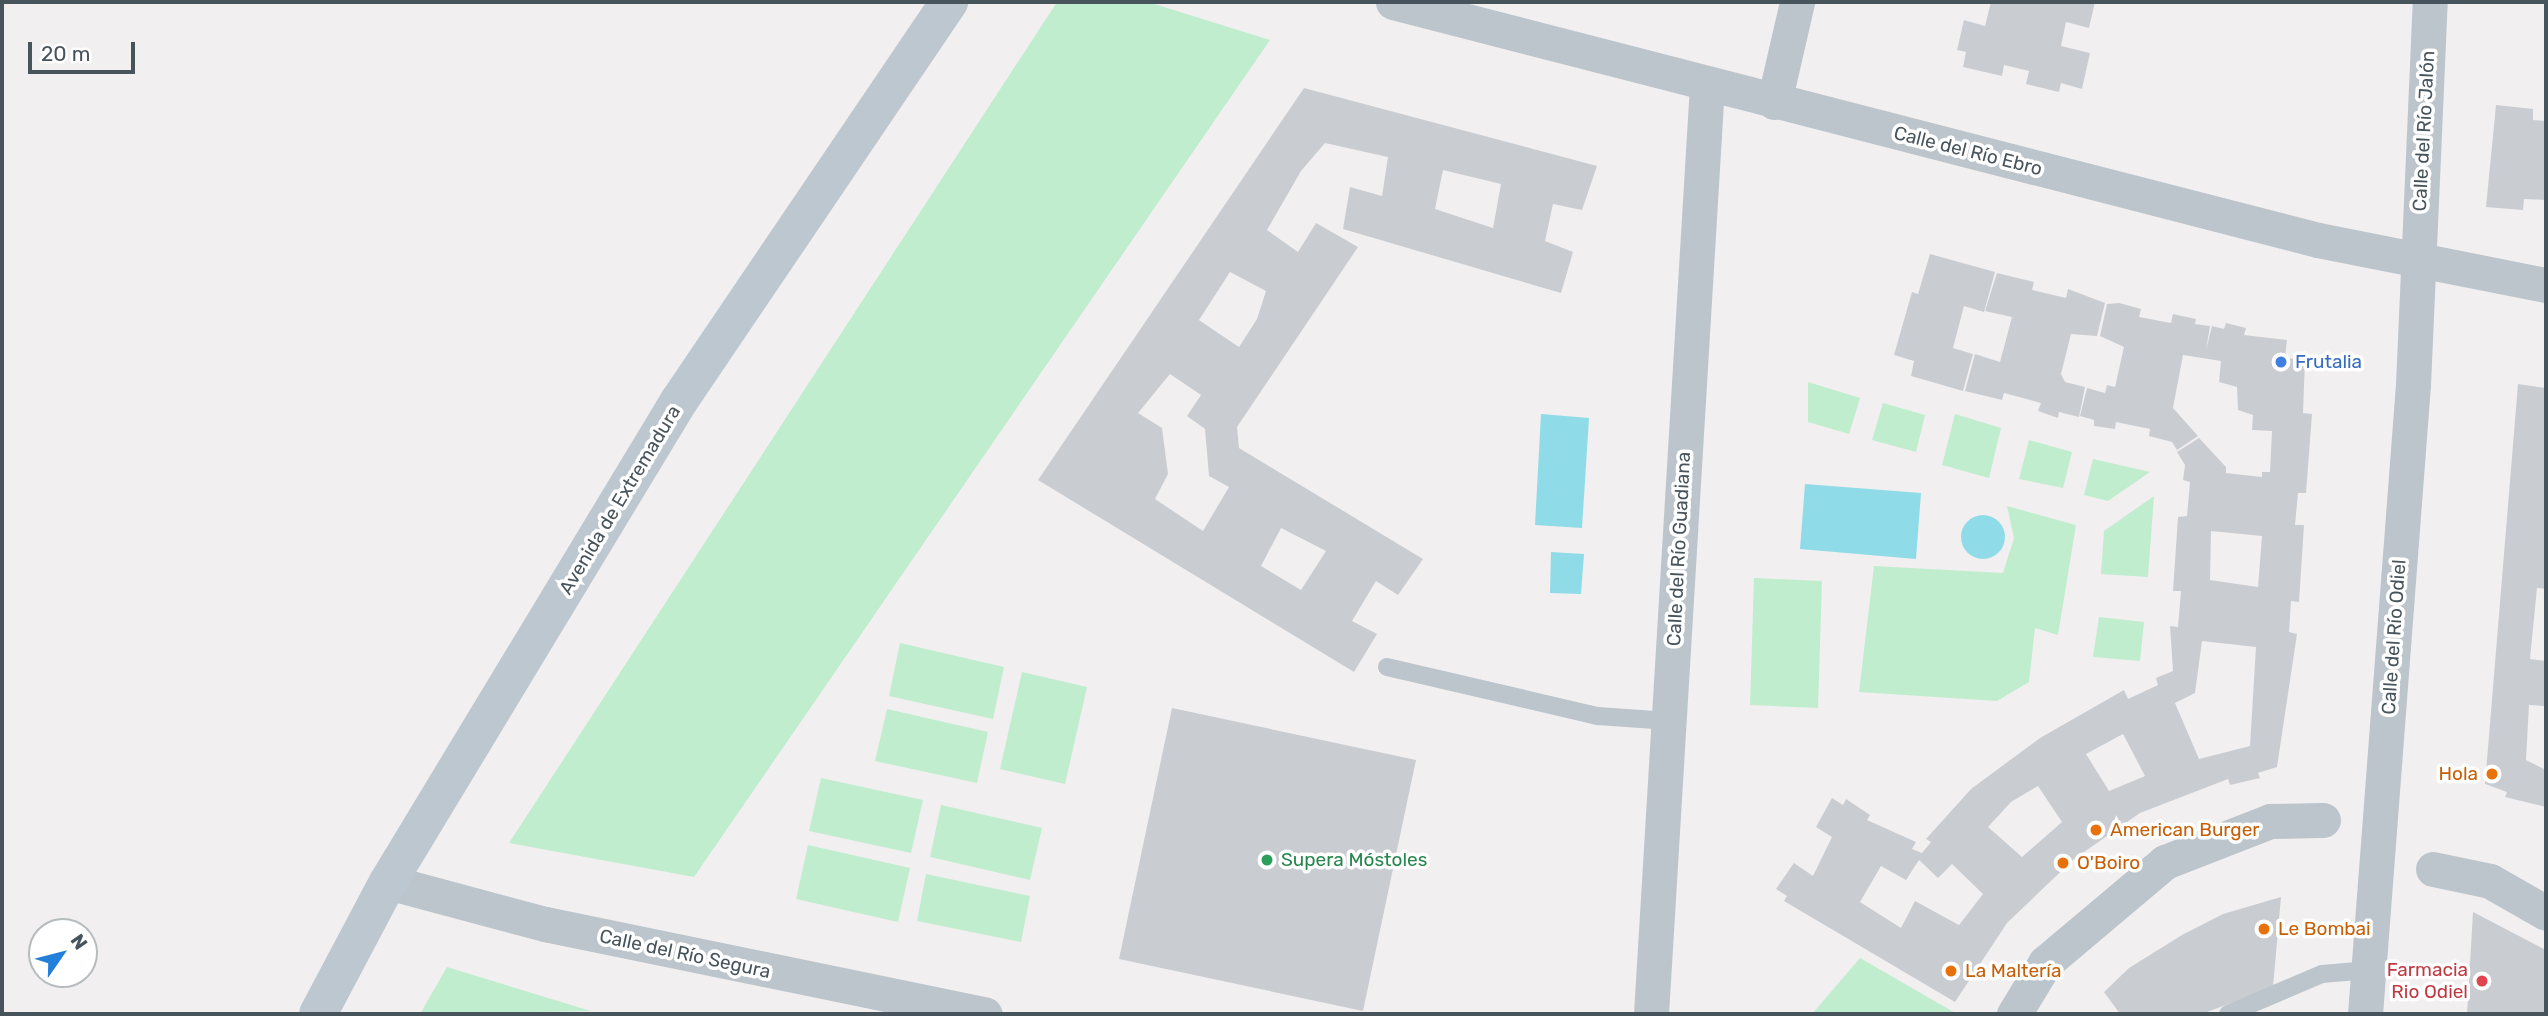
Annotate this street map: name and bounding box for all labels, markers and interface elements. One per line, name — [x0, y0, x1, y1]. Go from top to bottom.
scale bar — [32, 28, 138, 72]
text: 20 m — [41, 41, 90, 66]
street label: Calle del Río Jalón — [2408, 50, 2440, 212]
street label: Calle del Río Ebro — [1891, 122, 2045, 180]
place label: Frutalia — [2295, 351, 2362, 373]
marker: Frutalia — [2273, 354, 2289, 370]
street label: Avenida de Extremadura — [554, 401, 686, 599]
street label: Calle del Río Guadiana — [1663, 451, 1695, 647]
street label: Calle del Río Odiel — [2377, 559, 2411, 715]
place label: Hola — [2438, 763, 2478, 785]
marker: Hola — [2484, 766, 2500, 782]
place label: American Burger — [2110, 819, 2260, 841]
marker: American Burger — [2088, 822, 2104, 838]
place label: Supera Móstoles — [1281, 849, 1427, 871]
marker: Supera Móstoles — [1259, 852, 1275, 868]
place label: O'Boiro — [2077, 852, 2140, 874]
marker: O'Boiro — [2055, 855, 2071, 871]
north arrow — [28, 918, 98, 988]
place label: Le Bombai — [2278, 918, 2371, 940]
marker: Le Bombai — [2256, 921, 2272, 937]
street label: Calle del Río Segura — [597, 925, 773, 983]
text: N — [66, 930, 92, 954]
place label: Farmacia Rio Odiel — [2387, 959, 2468, 1003]
place label: La Maltería — [1965, 960, 2061, 982]
marker: La Maltería — [1943, 963, 1959, 979]
marker: Farmacia Rio Odiel — [2474, 973, 2490, 989]

